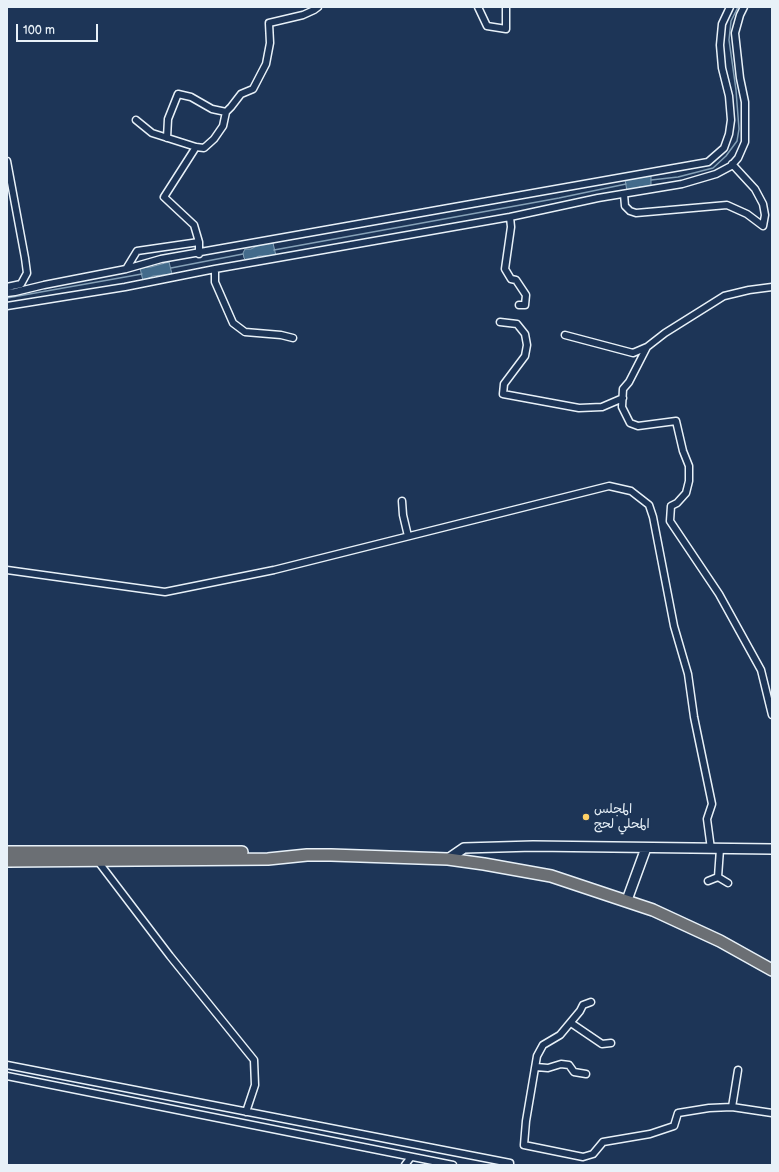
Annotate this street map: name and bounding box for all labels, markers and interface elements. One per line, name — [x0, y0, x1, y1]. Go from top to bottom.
scale bar — [18, 16, 100, 42]
text: 100 m — [23, 23, 55, 38]
place label: المجلس المحلي لحج — [594, 802, 650, 833]
marker: المجلس المحلي لحج — [581, 812, 591, 822]

